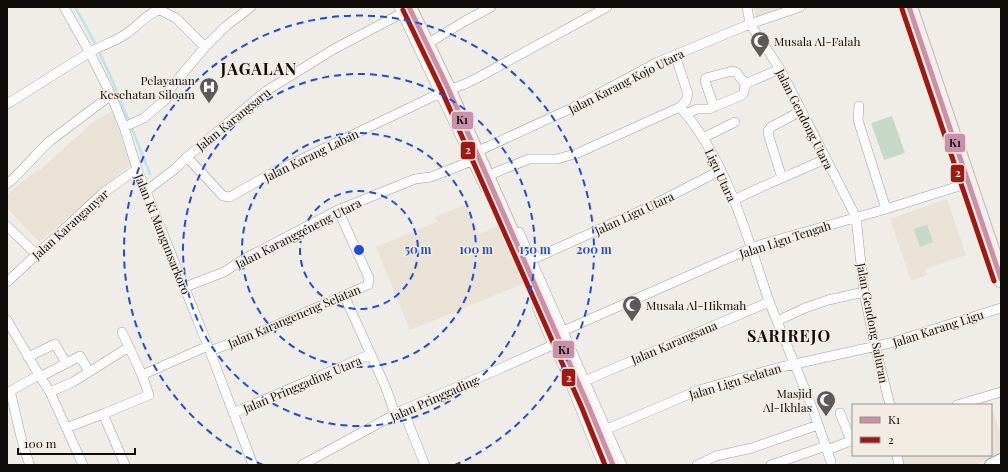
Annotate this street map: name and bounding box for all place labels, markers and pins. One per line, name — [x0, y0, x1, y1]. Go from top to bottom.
mosque icon: Musala Al-Falah — [749, 30, 771, 58]
place label: Musala Al-Falah — [774, 33, 861, 49]
place label: Pelayanan Kesehatan Siloam — [100, 72, 195, 102]
hospital icon: Pelayanan Kesehatan Siloam — [198, 76, 220, 104]
centre of rings — [352, 243, 366, 257]
mosque icon: Musala Al-Hikmah — [621, 294, 643, 322]
place label: Musala Al-Hikmah — [646, 297, 746, 313]
place label: Masjid Al-Ikhlas — [762, 385, 812, 415]
mosque icon: Masjid Al-Ikhlas — [815, 389, 837, 417]

